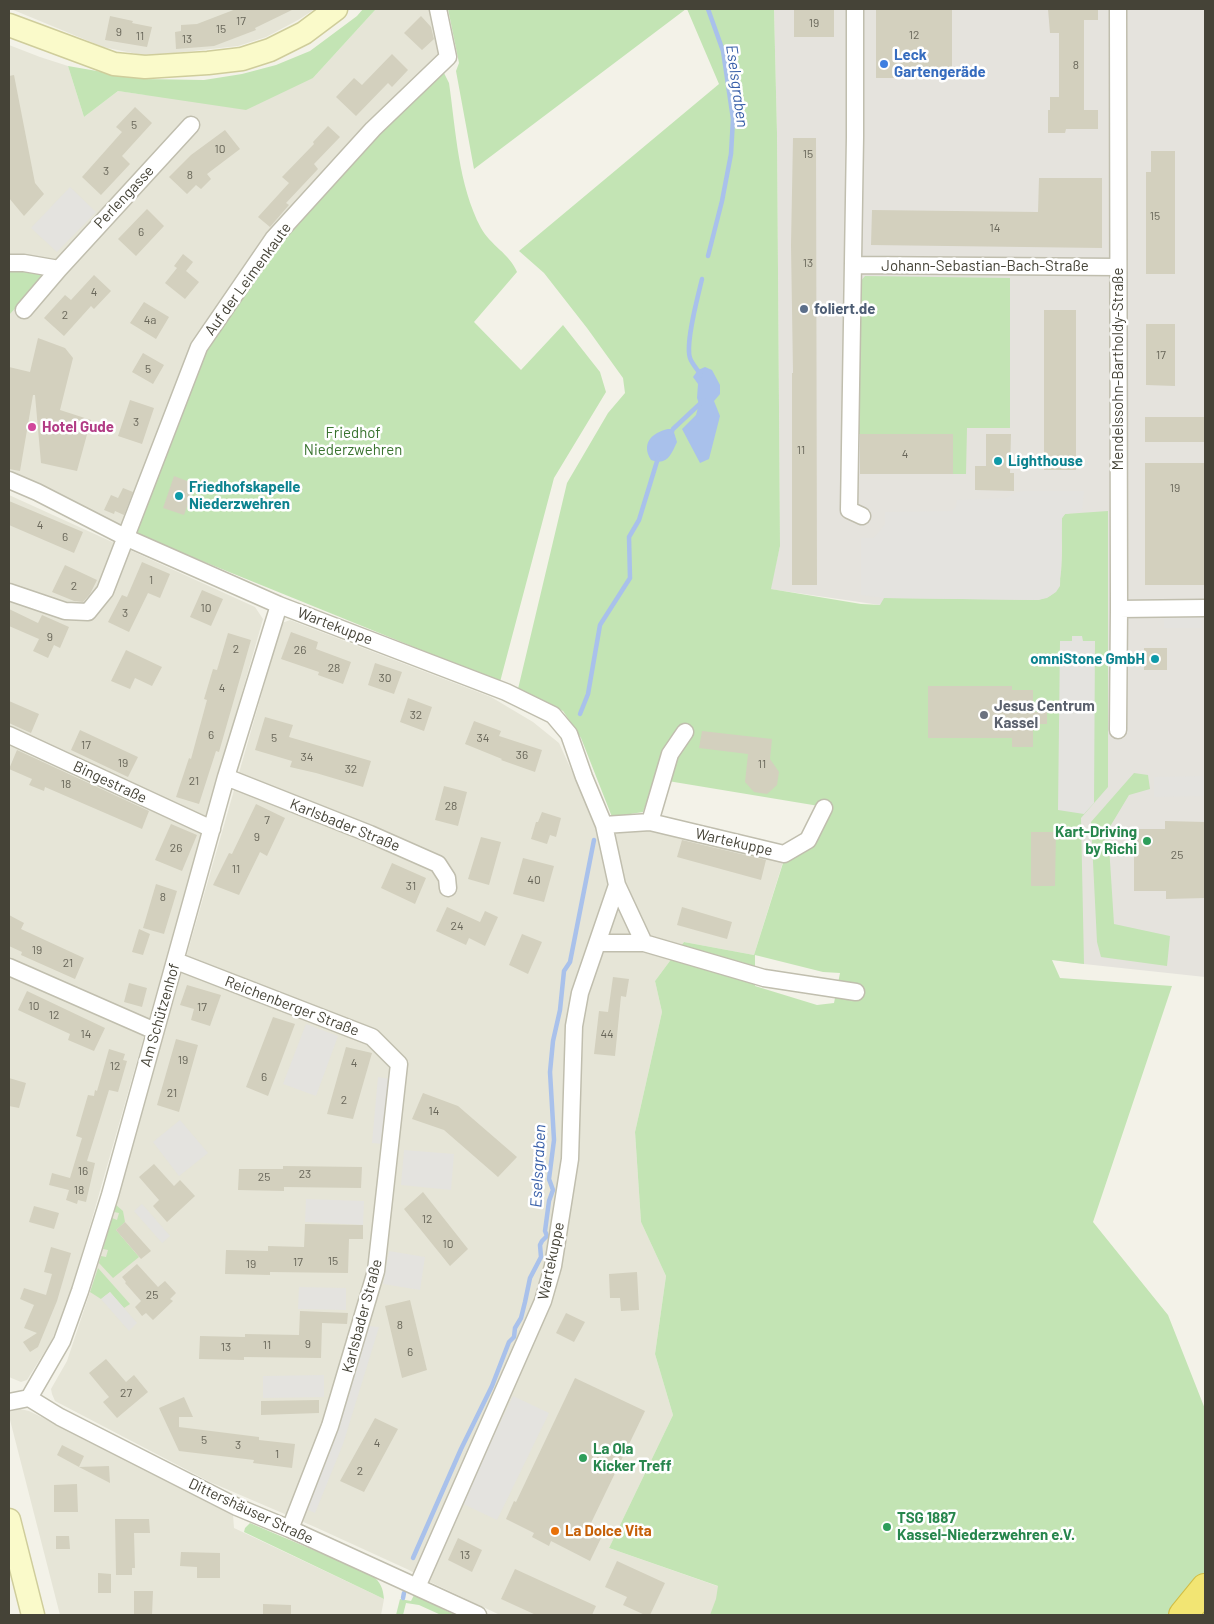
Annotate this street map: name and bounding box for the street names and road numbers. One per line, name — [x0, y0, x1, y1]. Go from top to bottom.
street label: Perlengasse — [90, 162, 158, 232]
street label: Auf der Leimenkaute — [201, 219, 295, 339]
street label: Johann-Sebastian-Bach-Straße — [881, 257, 1089, 275]
street label: Mendelssohn-Bartholdy-Straße — [1109, 268, 1127, 470]
street label: Wartekuppe — [295, 603, 375, 649]
street label: Bingestraße — [70, 757, 150, 807]
street label: Karlsbader Straße — [287, 795, 403, 855]
street label: Wartekuppe — [693, 824, 775, 860]
street label: Am Schützenhof — [137, 961, 183, 1069]
street label: Reichenberger Straße — [222, 972, 362, 1040]
street label: Wartekuppe — [534, 1220, 568, 1302]
street label: Karlsbader Straße — [338, 1257, 386, 1375]
street label: Dittershäuser Straße — [186, 1474, 316, 1548]

